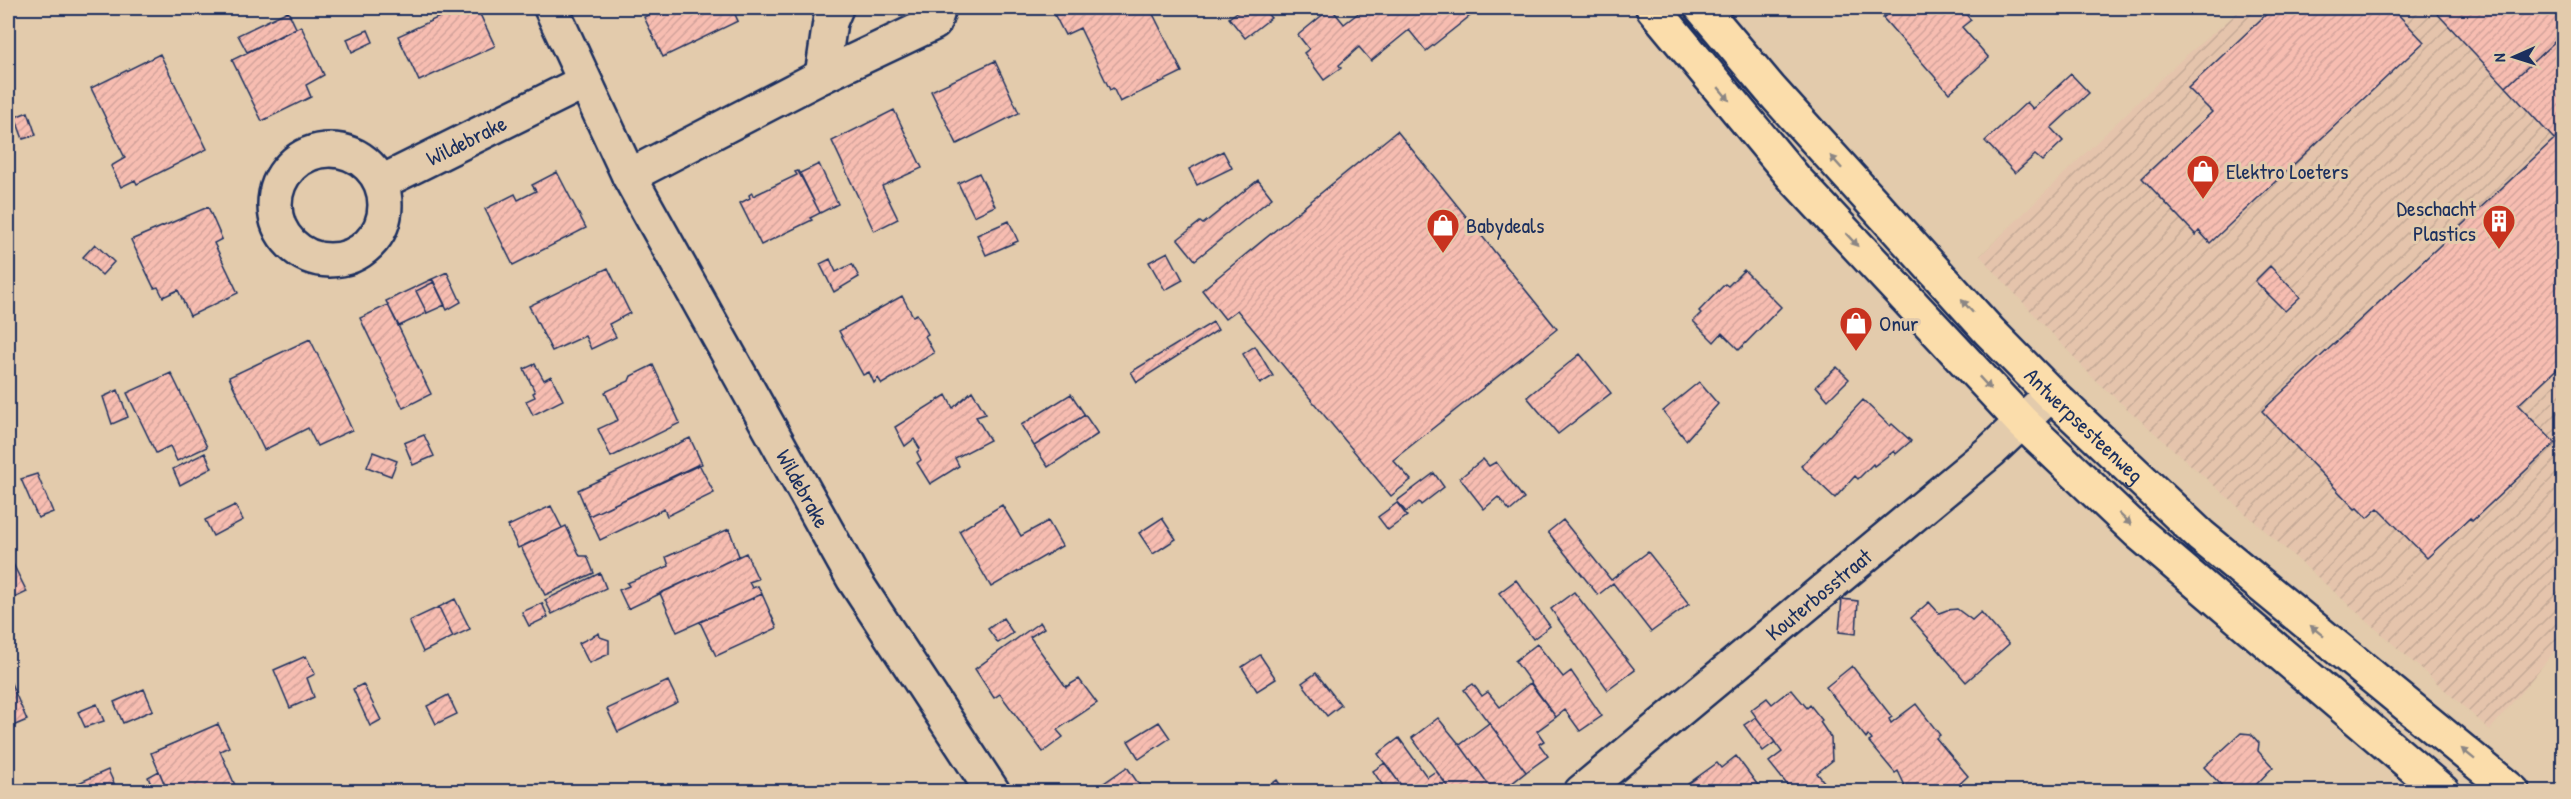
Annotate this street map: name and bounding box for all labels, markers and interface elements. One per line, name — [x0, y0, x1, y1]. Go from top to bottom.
north arrow — [2484, 27, 2544, 87]
text: N — [2488, 52, 2510, 63]
one-way arrow — [1717, 86, 1730, 101]
street label: Wildebrake — [421, 108, 512, 173]
shop icon: Elektro Loeters — [2185, 153, 2221, 200]
one-way arrow — [1830, 155, 1843, 170]
place label: Elektro Loeters — [2226, 156, 2349, 186]
place label: Deschacht Plastics — [2397, 193, 2476, 248]
building icon: Deschacht Plastics — [2481, 203, 2517, 250]
shop icon: Babydeals — [1425, 207, 1461, 254]
place label: Babydeals — [1466, 210, 1544, 240]
one-way arrow — [1845, 233, 1859, 247]
one-way arrow — [1960, 299, 1974, 314]
shop icon: Onur — [1838, 305, 1874, 352]
place label: Onur — [1879, 308, 1919, 338]
street label: Antwerpsesteenweg — [2018, 361, 2150, 489]
one-way arrow — [1978, 376, 1992, 390]
street label: Wildebrake — [769, 444, 837, 534]
one-way arrow — [2117, 512, 2131, 526]
street label: Kouterbosstraat — [1759, 541, 1878, 647]
one-way arrow — [2309, 624, 2325, 637]
one-way arrow — [2460, 748, 2476, 761]

